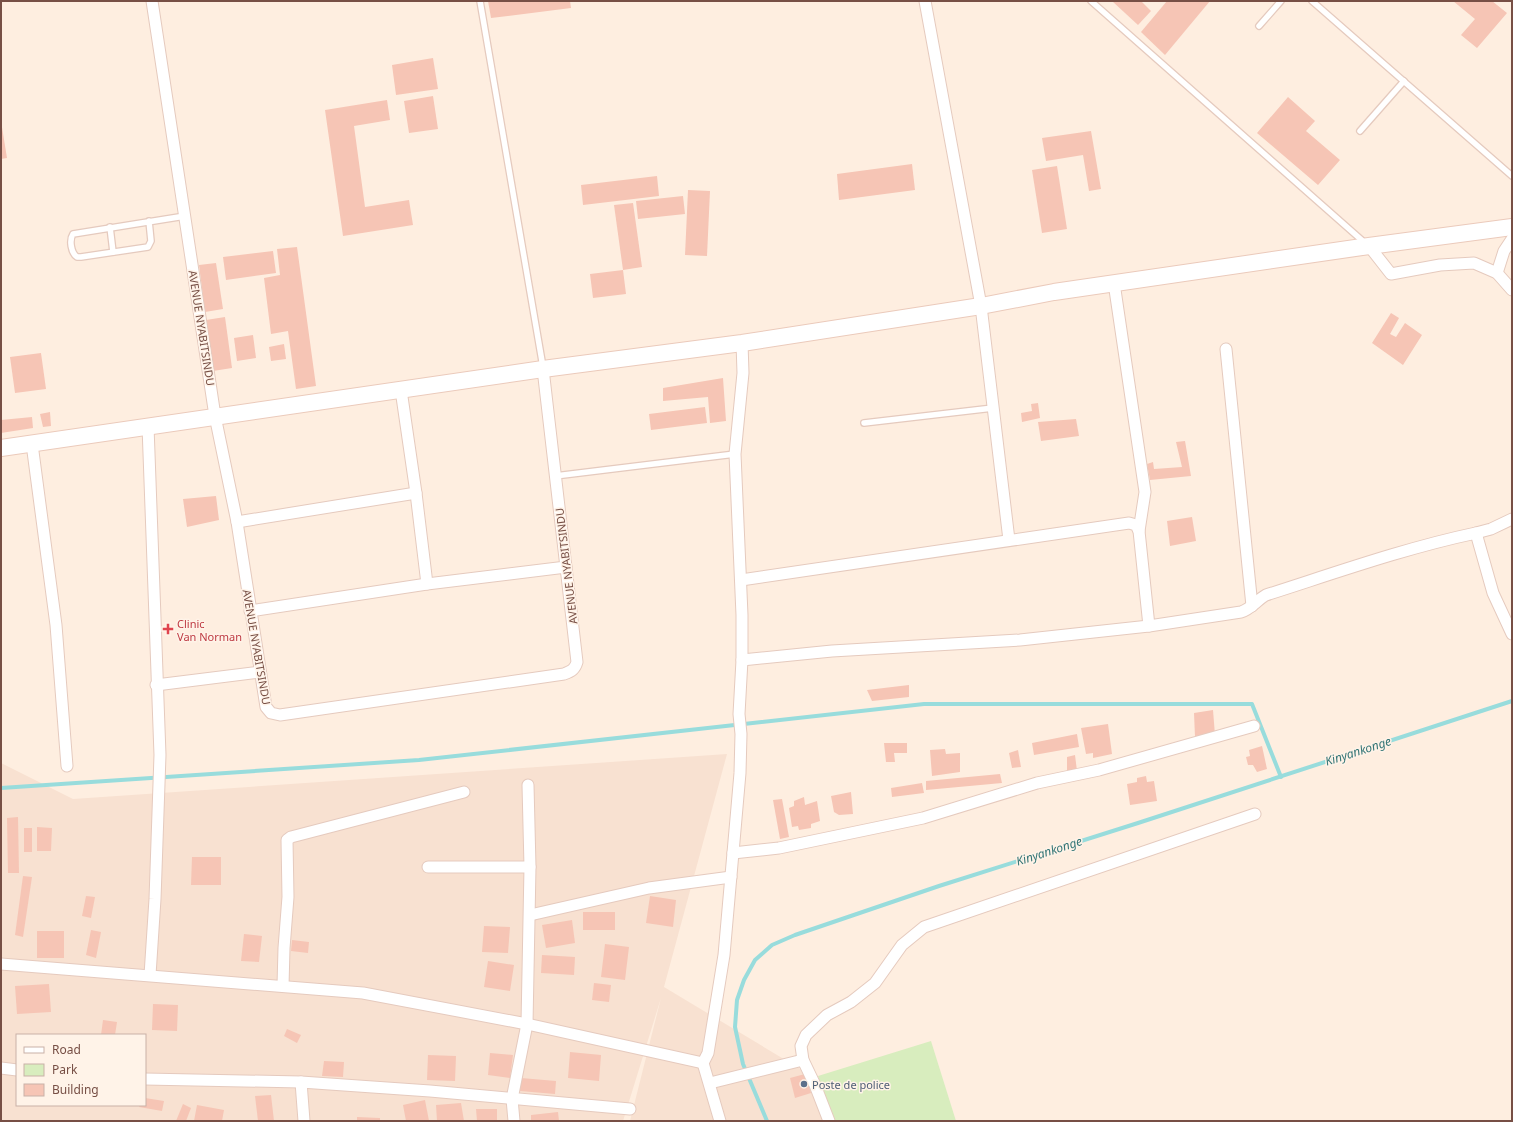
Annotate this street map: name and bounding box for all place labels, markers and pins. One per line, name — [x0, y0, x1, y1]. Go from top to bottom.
place label: Clinic Van Norman — [177, 616, 242, 644]
marker: Clinic Van Norman — [162, 623, 174, 635]
place label: Poste de police — [812, 1077, 890, 1092]
marker: Poste de police — [799, 1079, 809, 1089]

